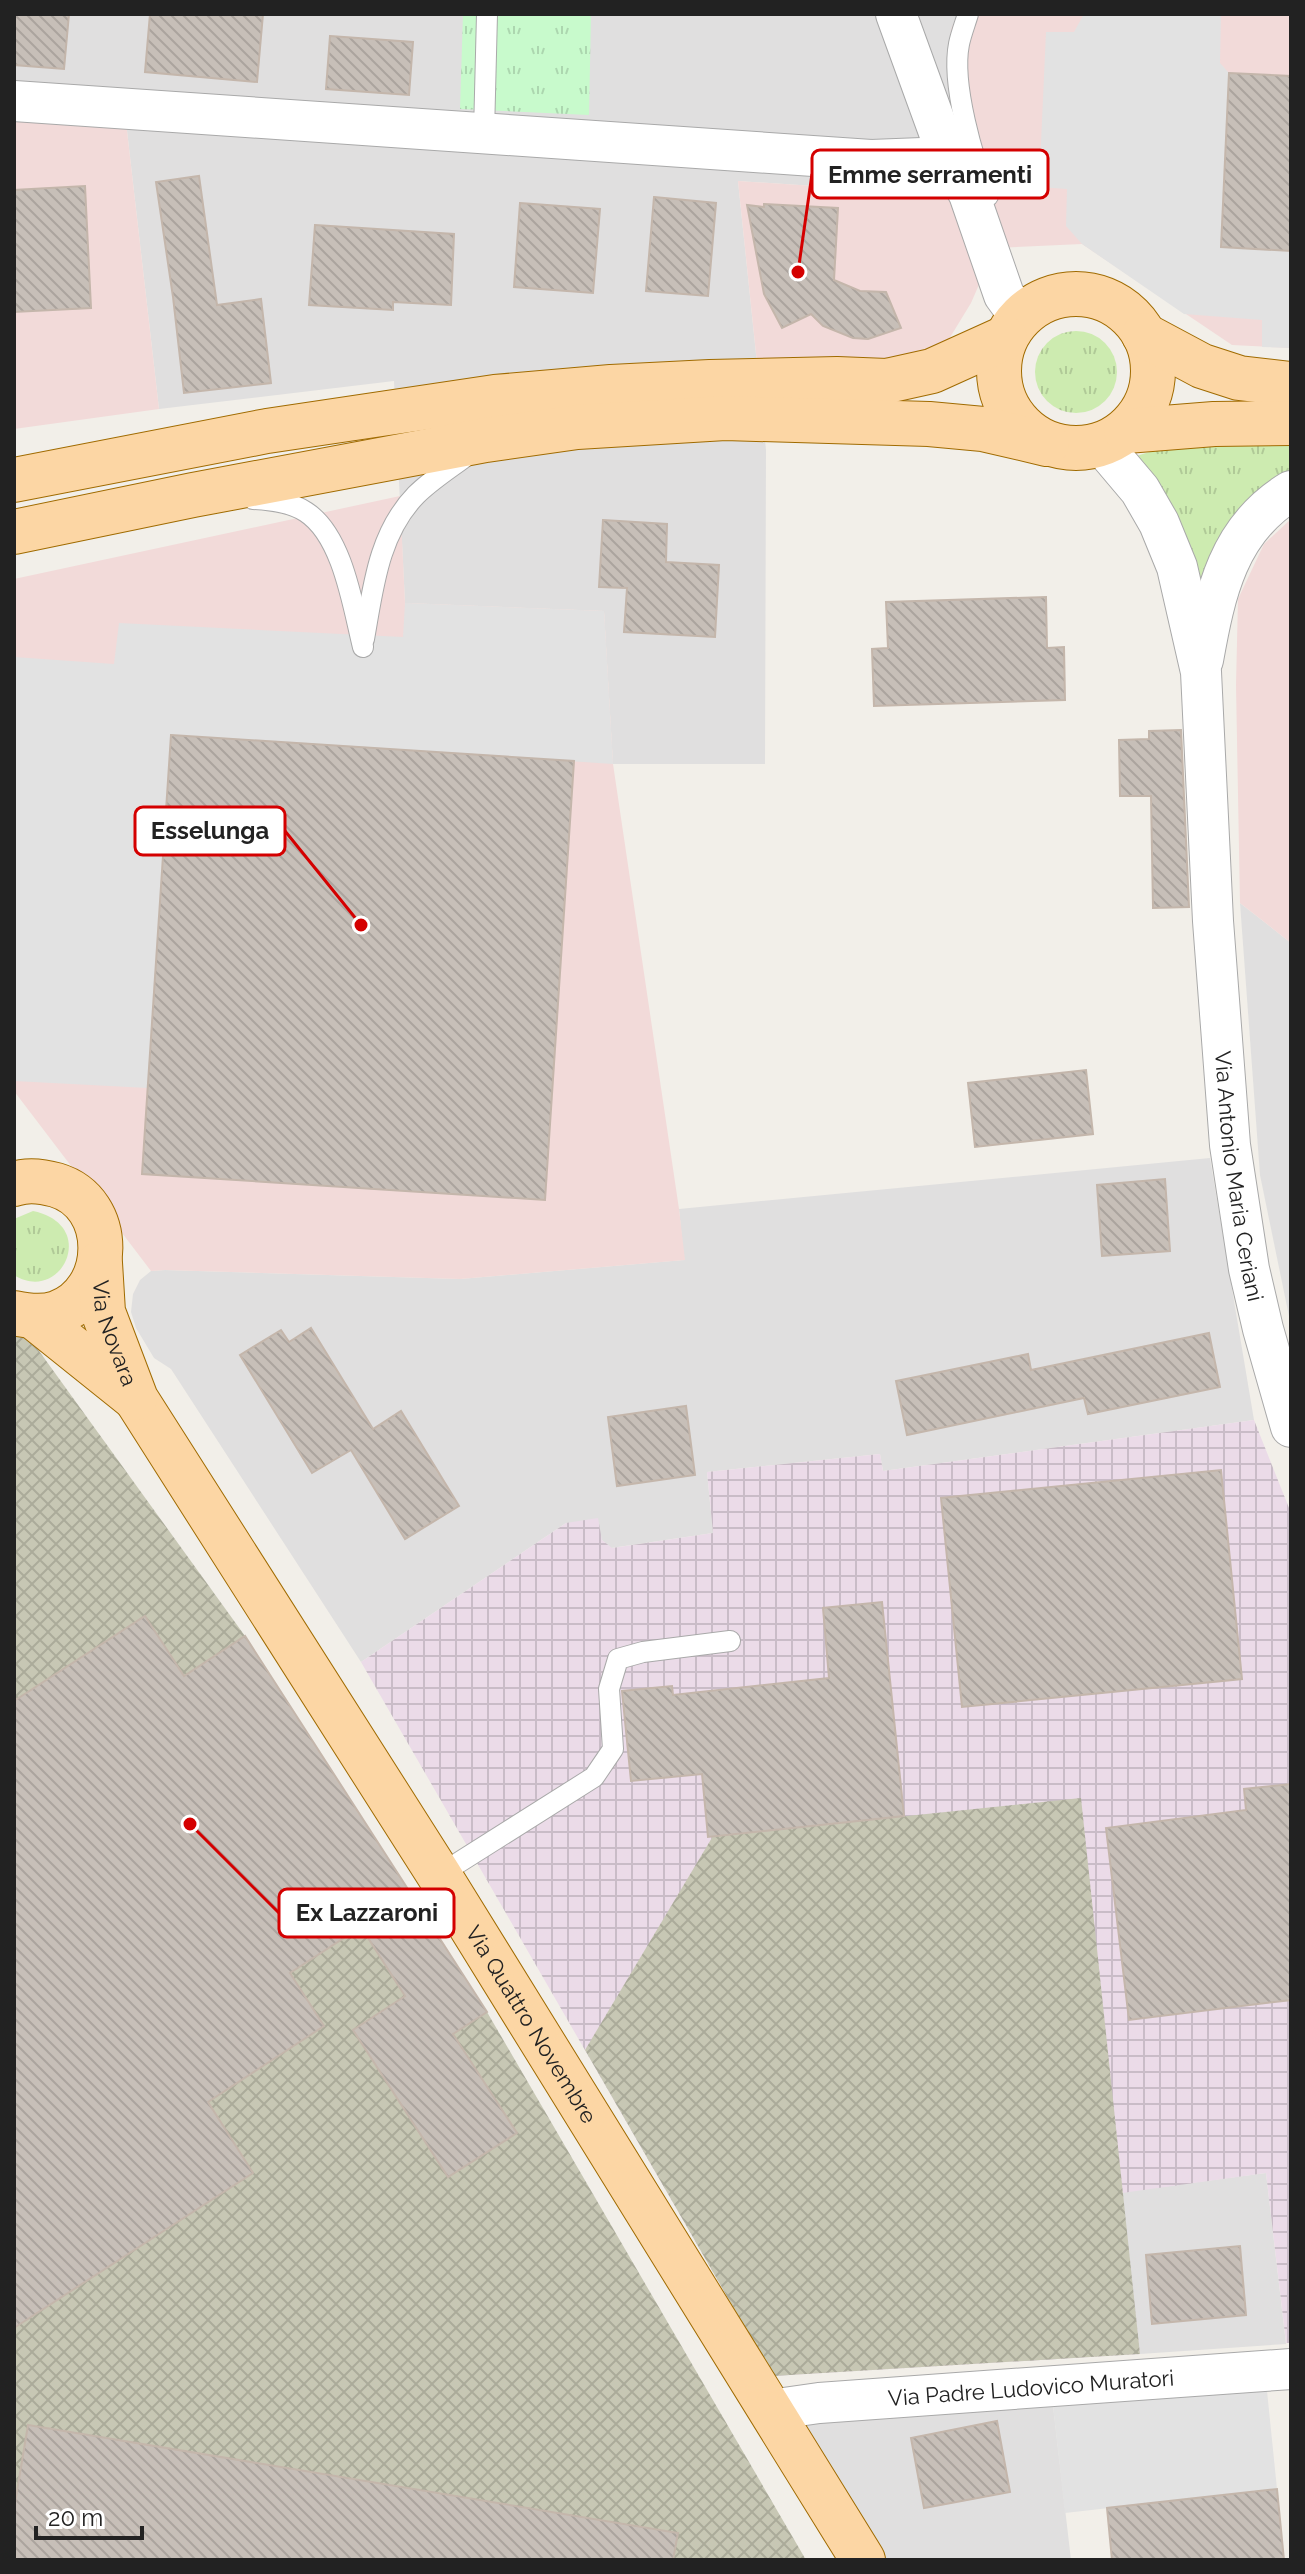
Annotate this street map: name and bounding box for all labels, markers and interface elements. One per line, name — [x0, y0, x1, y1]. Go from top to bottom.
callout: Emme serramenti — [812, 150, 1048, 198]
text: Emme serramenti — [828, 160, 1032, 189]
callout: Esselunga — [135, 807, 285, 855]
text: Esselunga — [151, 816, 269, 845]
street label: Via Antonio Maria Ceriani — [1210, 1050, 1269, 1304]
street label: Via Novara — [88, 1279, 143, 1389]
callout: Ex Lazzaroni — [279, 1889, 454, 1937]
text: Ex Lazzaroni — [296, 1898, 438, 1927]
street label: Via Quattro Novembre — [460, 1921, 602, 2128]
street label: Via Padre Ludovico Muratori — [887, 2364, 1175, 2411]
scale bar — [36, 2490, 142, 2540]
text: 20 m — [48, 2503, 103, 2532]

